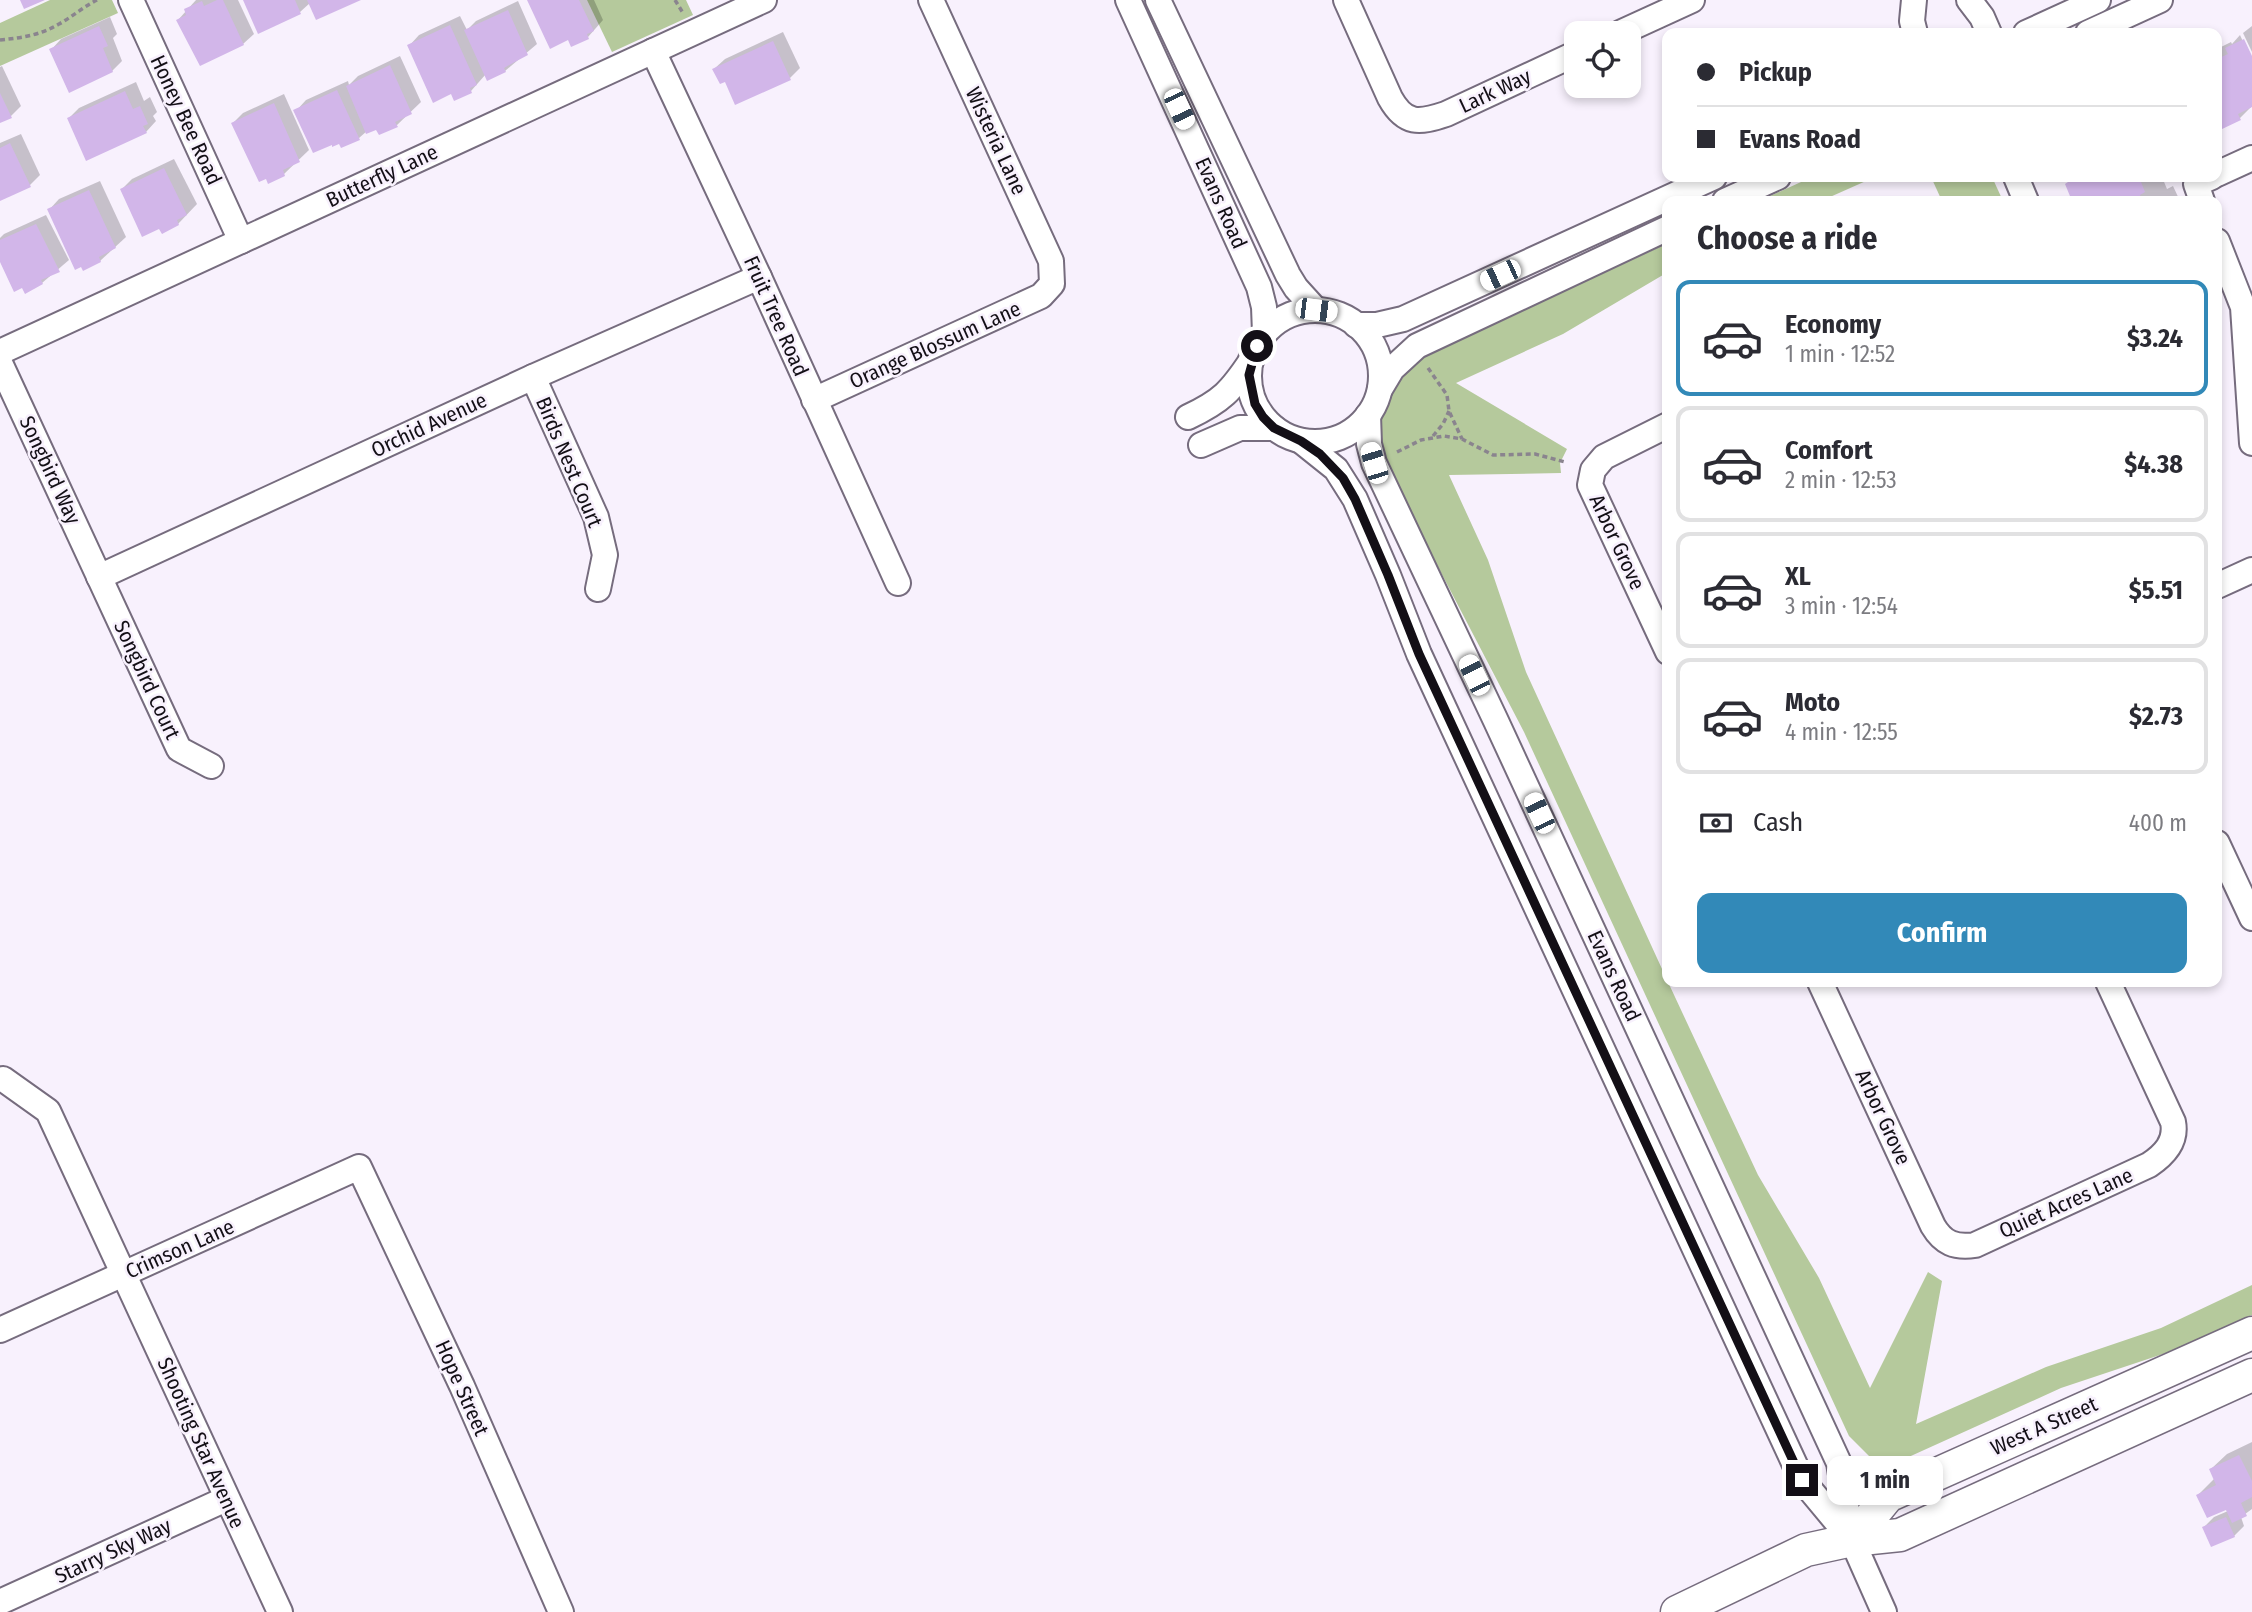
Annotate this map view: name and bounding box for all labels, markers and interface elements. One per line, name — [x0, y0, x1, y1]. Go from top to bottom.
map controls — [1564, 21, 1641, 98]
button: locate — [1564, 21, 1641, 98]
street label: Honey Bee Road — [145, 51, 227, 189]
text: Pickup — [1739, 57, 1812, 88]
street label: Lark Way — [1455, 63, 1535, 119]
street label: Wisteria Lane — [960, 83, 1032, 199]
car — [1161, 86, 1198, 132]
text: Evans Road — [1739, 124, 1861, 155]
street label: Butterfly Lane — [322, 139, 442, 213]
street label: Evans Road — [1189, 153, 1253, 253]
text: Choose a ride — [1697, 219, 1878, 257]
street label: Fruit Tree Road — [738, 252, 814, 380]
car — [1477, 257, 1524, 293]
street label: Orange Blossum Lane — [845, 296, 1025, 394]
car — [1294, 297, 1339, 323]
icon: car — [1701, 307, 1764, 370]
text: Economy — [1785, 309, 1881, 340]
text: $3.24 — [2127, 323, 2183, 354]
route start — [1241, 330, 1273, 362]
text: 1 min · 12:52 — [1785, 340, 1895, 368]
street label: Orchid Avenue — [367, 387, 491, 463]
street label: Birds Nest Court — [530, 393, 608, 531]
street label: Songbird Way — [14, 412, 87, 529]
icon: car — [1701, 433, 1764, 496]
text: Comfort — [1785, 435, 1873, 466]
car — [1358, 440, 1391, 486]
text: $4.38 — [2124, 449, 2183, 480]
text: 2 min · 12:53 — [1785, 466, 1897, 494]
street label: Arbor Grove — [1584, 490, 1650, 594]
icon: car — [1701, 559, 1764, 622]
text: XL — [1785, 561, 1811, 592]
text: $5.51 — [2129, 575, 2183, 606]
text: 3 min · 12:54 — [1785, 592, 1898, 620]
street label: Songbird Court — [108, 616, 186, 744]
car — [1456, 652, 1493, 698]
icon: car — [1701, 685, 1764, 748]
text: Moto — [1785, 687, 1840, 718]
text: $2.73 — [2129, 701, 2183, 732]
text: 4 min · 12:55 — [1785, 718, 1898, 746]
car — [1521, 790, 1558, 836]
icon: cash — [1697, 804, 1735, 842]
text: Cash — [1753, 807, 1803, 838]
text: 400 m — [2129, 809, 2187, 837]
button: Confirm — [1697, 893, 2187, 973]
street label: Evans Road — [1582, 926, 1646, 1026]
street label: Arbor Grove — [1850, 1065, 1916, 1169]
street label: Quiet Acres Lane — [1995, 1162, 2137, 1244]
street label: Crimson Lane — [122, 1214, 238, 1284]
street label: Hope Street — [429, 1336, 495, 1440]
street label: Shooting Star Avenue — [152, 1353, 250, 1533]
street label: West A Street — [1987, 1391, 2102, 1461]
callout: 1 min — [1826, 1456, 1942, 1504]
route end — [1786, 1464, 1818, 1496]
text: 1 min — [1860, 1466, 1910, 1494]
street label: Starry Sky Way — [51, 1512, 176, 1589]

